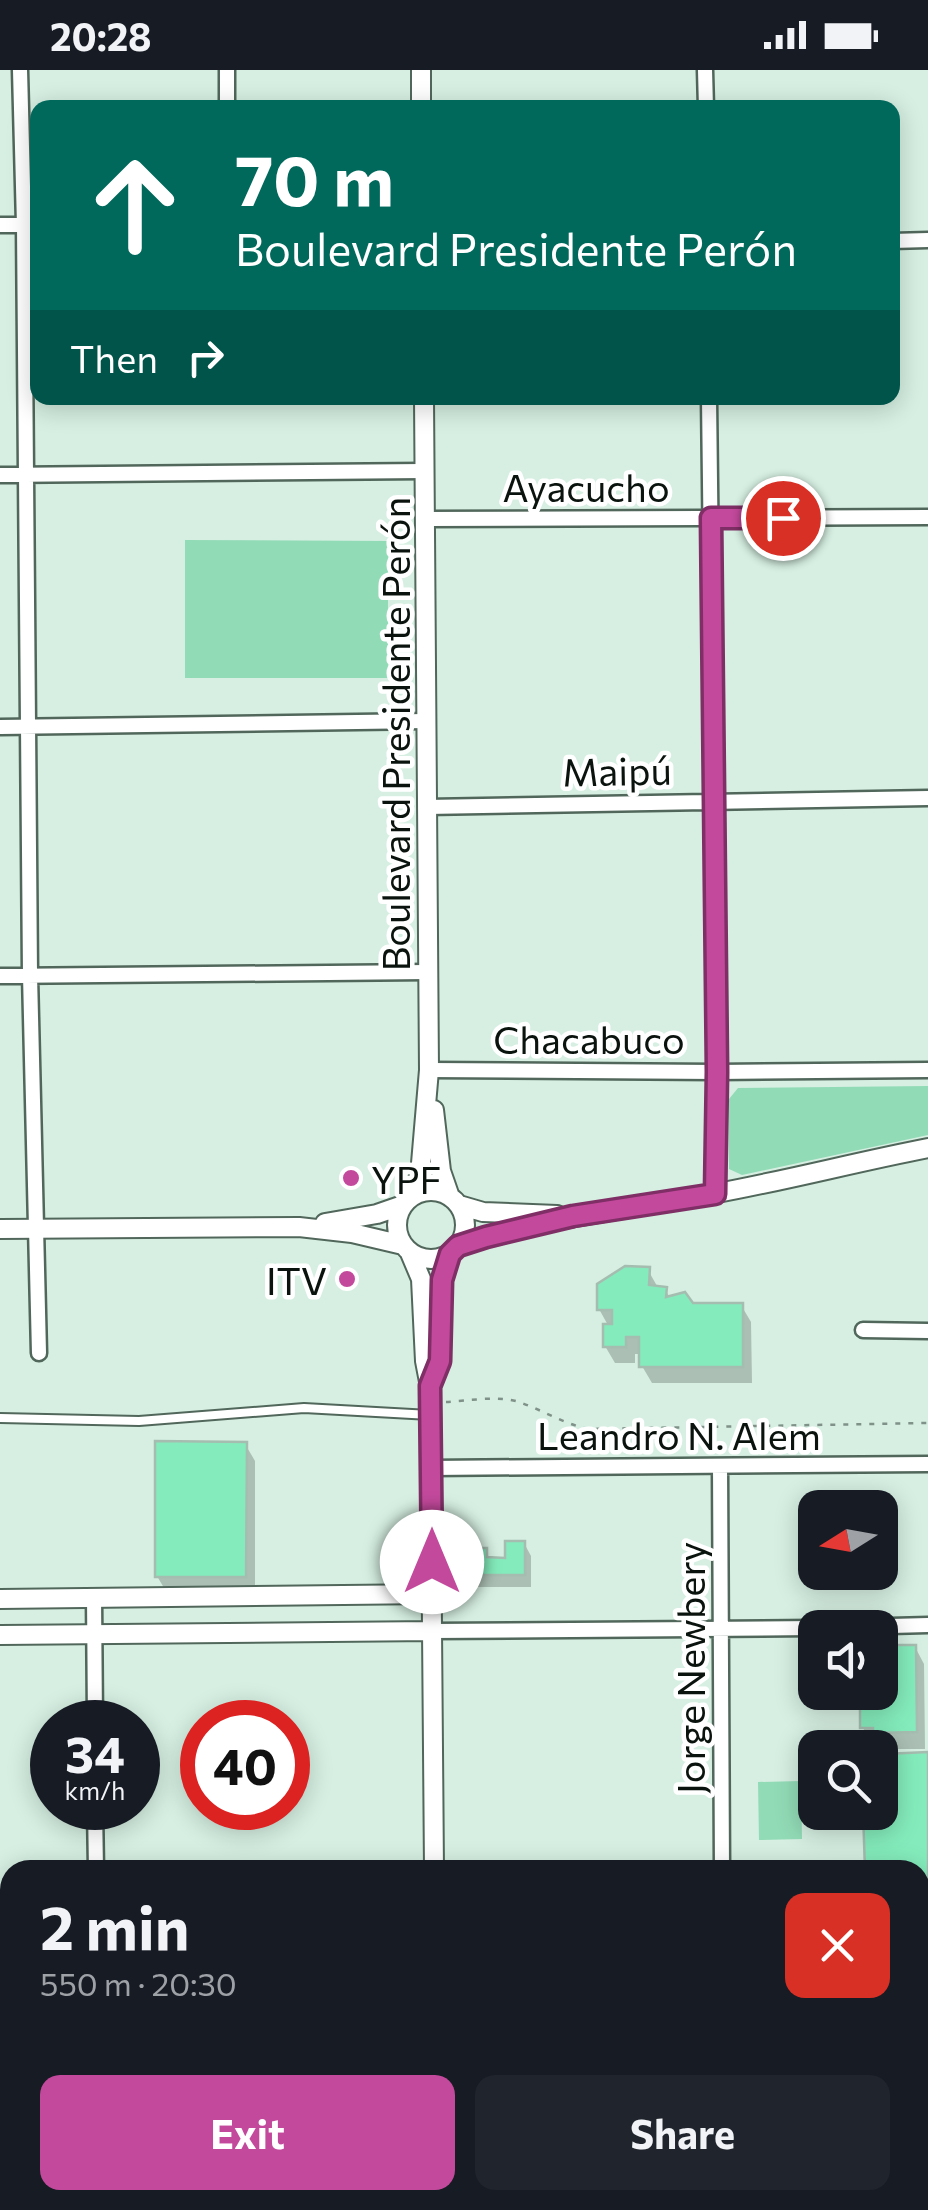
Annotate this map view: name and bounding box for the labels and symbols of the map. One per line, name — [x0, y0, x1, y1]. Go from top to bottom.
street label: Ayacucho — [502, 463, 670, 510]
pin — [741, 476, 826, 561]
street label: Boulevard Presidente Perón — [371, 497, 418, 971]
street label: Maipú — [562, 746, 672, 794]
street label: Chacabuco — [493, 1015, 685, 1062]
place label: YPF — [371, 1155, 441, 1202]
marker: YPF — [340, 1167, 362, 1189]
place label: ITV — [266, 1256, 327, 1303]
marker: ITV — [336, 1268, 358, 1290]
street label: Leandro N. Alem — [537, 1411, 821, 1458]
north arrow — [798, 1490, 898, 1590]
position arrow — [380, 1510, 484, 1614]
street label: Jorge Newbery — [666, 1542, 713, 1794]
speed limit sign: 40 — [180, 1700, 310, 1830]

